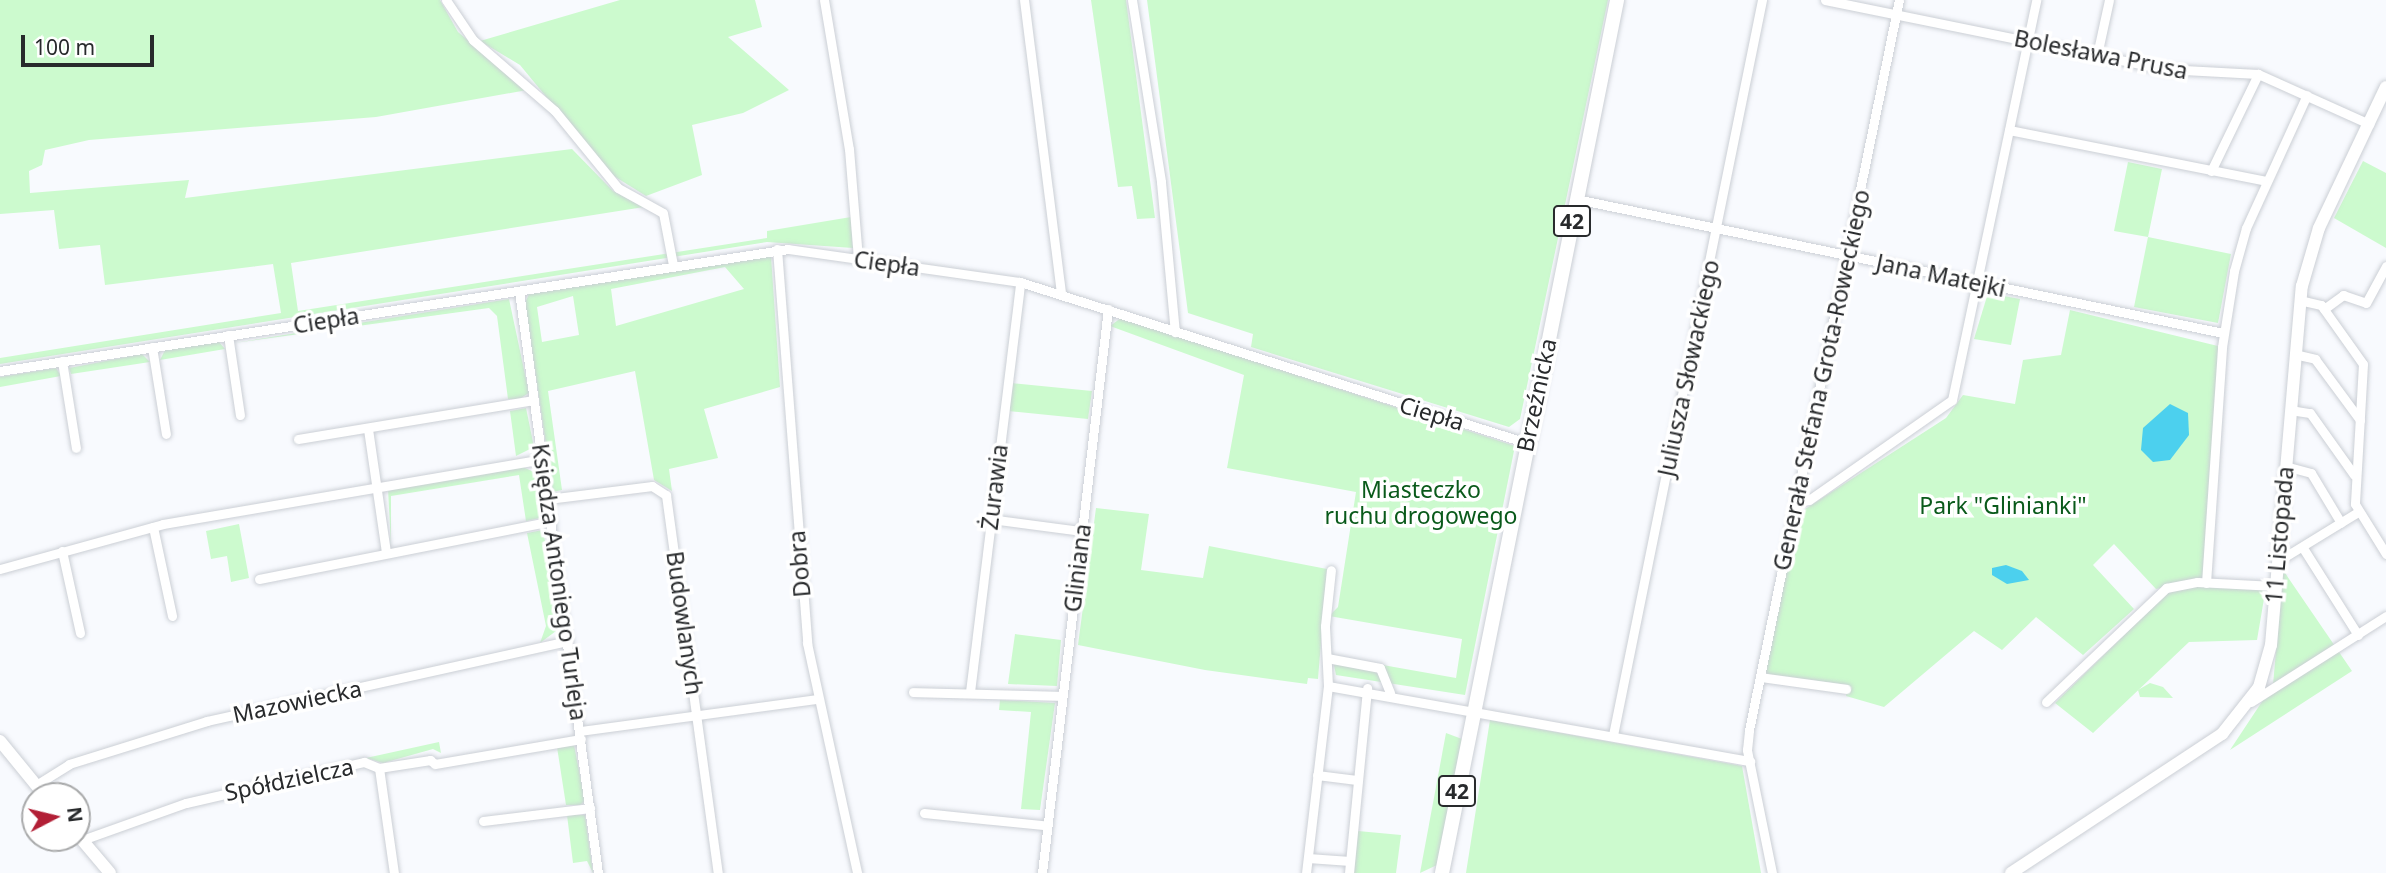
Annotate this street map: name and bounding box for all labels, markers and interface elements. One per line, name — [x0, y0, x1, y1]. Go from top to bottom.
scale bar — [24, 21, 158, 65]
street label: Bolesława Prusa — [2012, 24, 2190, 84]
text: 100 m — [34, 33, 95, 61]
street label: Generała Stefana Grota-Roweckiego — [1767, 187, 1875, 573]
road number: 42 — [1553, 204, 1591, 238]
street label: Ciepła — [852, 245, 922, 281]
street label: Jana Matejki — [1874, 248, 2008, 302]
street label: Juliusza Słowackiego — [1652, 257, 1724, 479]
street label: Ciepła — [291, 301, 361, 339]
street label: Brzeźnicka — [1511, 336, 1561, 454]
street label: Ciepła — [1396, 390, 1468, 436]
street label: Księdza Antoniego Turleja — [527, 442, 593, 722]
street label: Żurawia — [975, 443, 1013, 531]
street label: 11 Listopada — [2259, 465, 2299, 605]
park label: Miasteczko ruchu drogowego — [1325, 475, 1517, 529]
park label: Park "Glinianki" — [1919, 491, 2087, 519]
street label: Gliniana — [1058, 522, 1096, 614]
street label: Dobra — [782, 530, 816, 598]
street label: Budowlanych — [661, 549, 709, 697]
street label: Mazowiecka — [230, 674, 364, 728]
street label: Spółdzielcza — [222, 752, 356, 806]
road number: 42 — [1438, 774, 1476, 808]
north arrow — [21, 782, 91, 852]
text: N — [61, 805, 89, 824]

